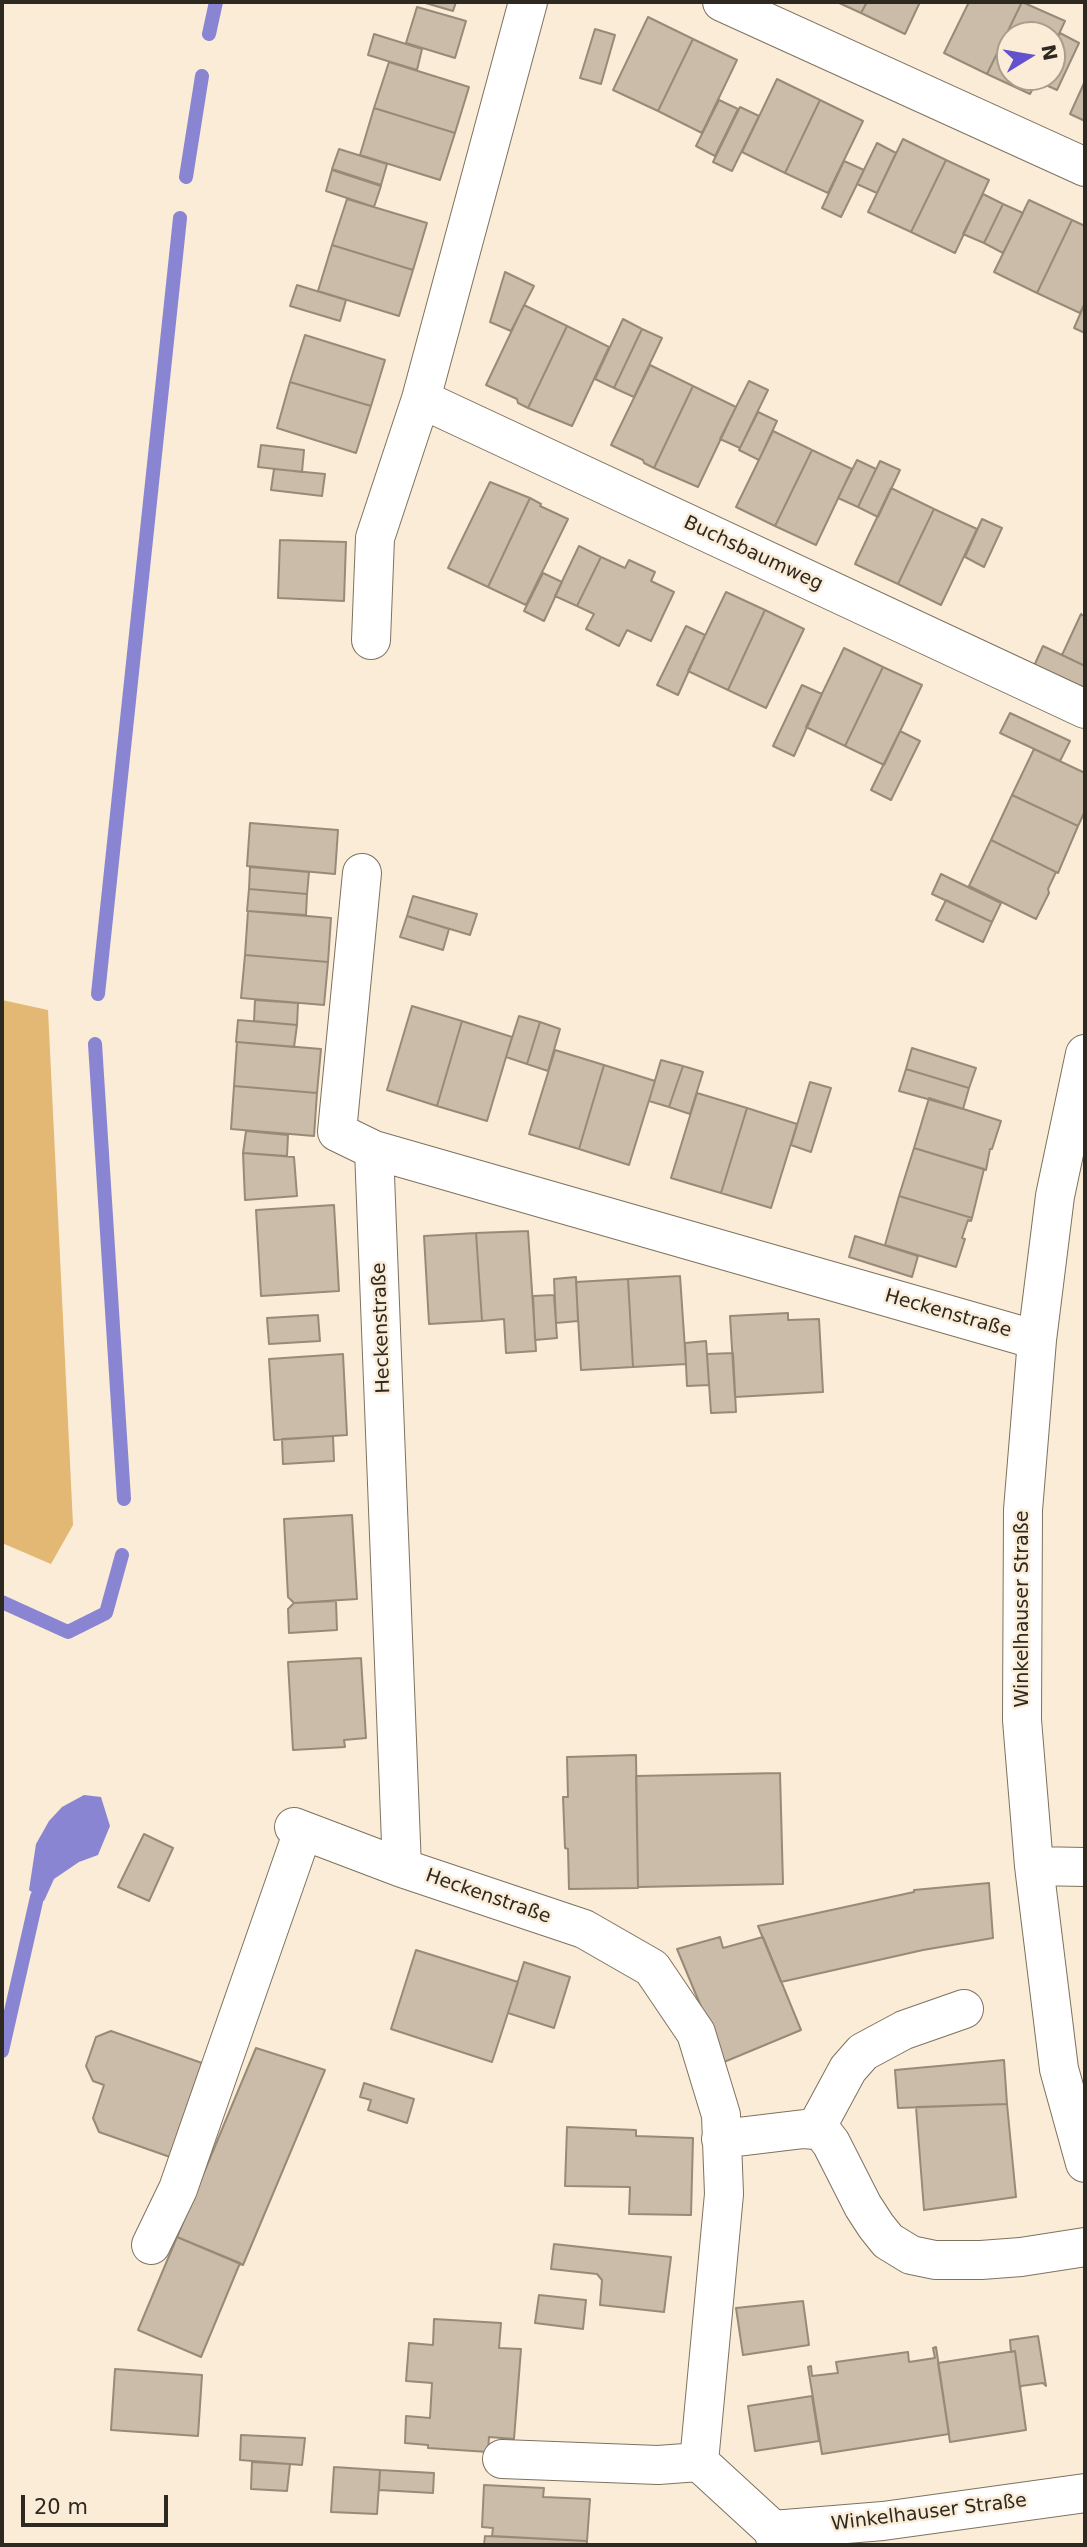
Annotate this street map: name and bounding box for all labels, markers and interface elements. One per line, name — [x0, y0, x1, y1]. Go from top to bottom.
north arrow — [996, 21, 1066, 91]
text: N — [1037, 42, 1062, 62]
street label: Buchsbaumweg — [680, 512, 826, 596]
street label: Heckenstraße — [368, 1262, 396, 1394]
street label: Heckenstraße — [882, 1285, 1014, 1343]
street label: Winkelhauser Straße — [1012, 1511, 1034, 1707]
street label: Heckenstraße — [422, 1865, 554, 1929]
scale bar — [24, 2480, 172, 2524]
street label: Winkelhauser Straße — [830, 2490, 1028, 2536]
text: 20 m — [34, 2495, 88, 2519]

